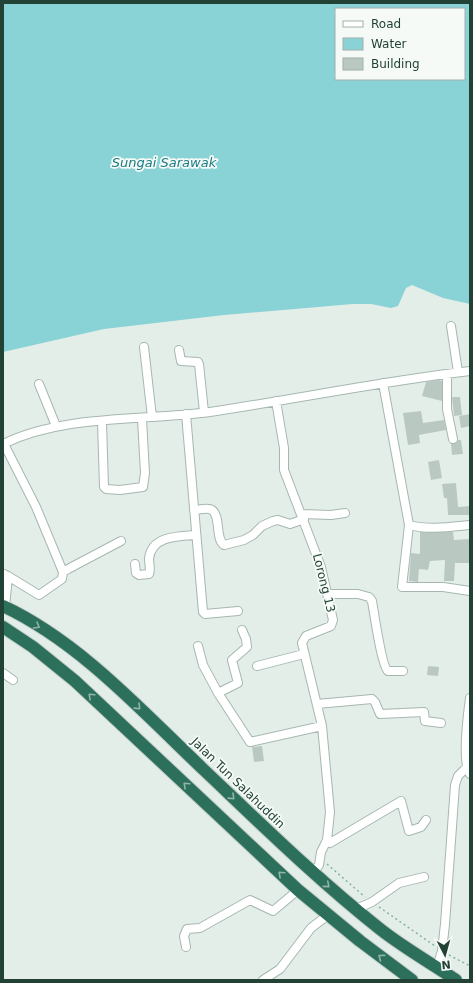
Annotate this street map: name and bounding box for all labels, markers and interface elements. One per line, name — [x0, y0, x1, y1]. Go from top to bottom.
legend — [335, 8, 465, 80]
text: Road — [371, 17, 401, 31]
text: Water — [371, 37, 407, 51]
text: Building — [371, 57, 420, 71]
water label: Sungai Sarawak — [112, 155, 217, 170]
street label: Lorong 13 — [310, 552, 338, 614]
one-way arrow — [33, 621, 40, 628]
one-way arrow — [88, 693, 96, 701]
one-way arrow — [133, 702, 141, 710]
street label: Jalan Tun Salahuddin — [188, 734, 288, 831]
one-way arrow — [183, 782, 191, 790]
one-way arrow — [227, 792, 235, 799]
one-way arrow — [278, 871, 286, 879]
one-way arrow — [322, 881, 330, 888]
north arrow — [425, 935, 465, 975]
one-way arrow — [378, 955, 385, 962]
text: N — [441, 958, 451, 971]

